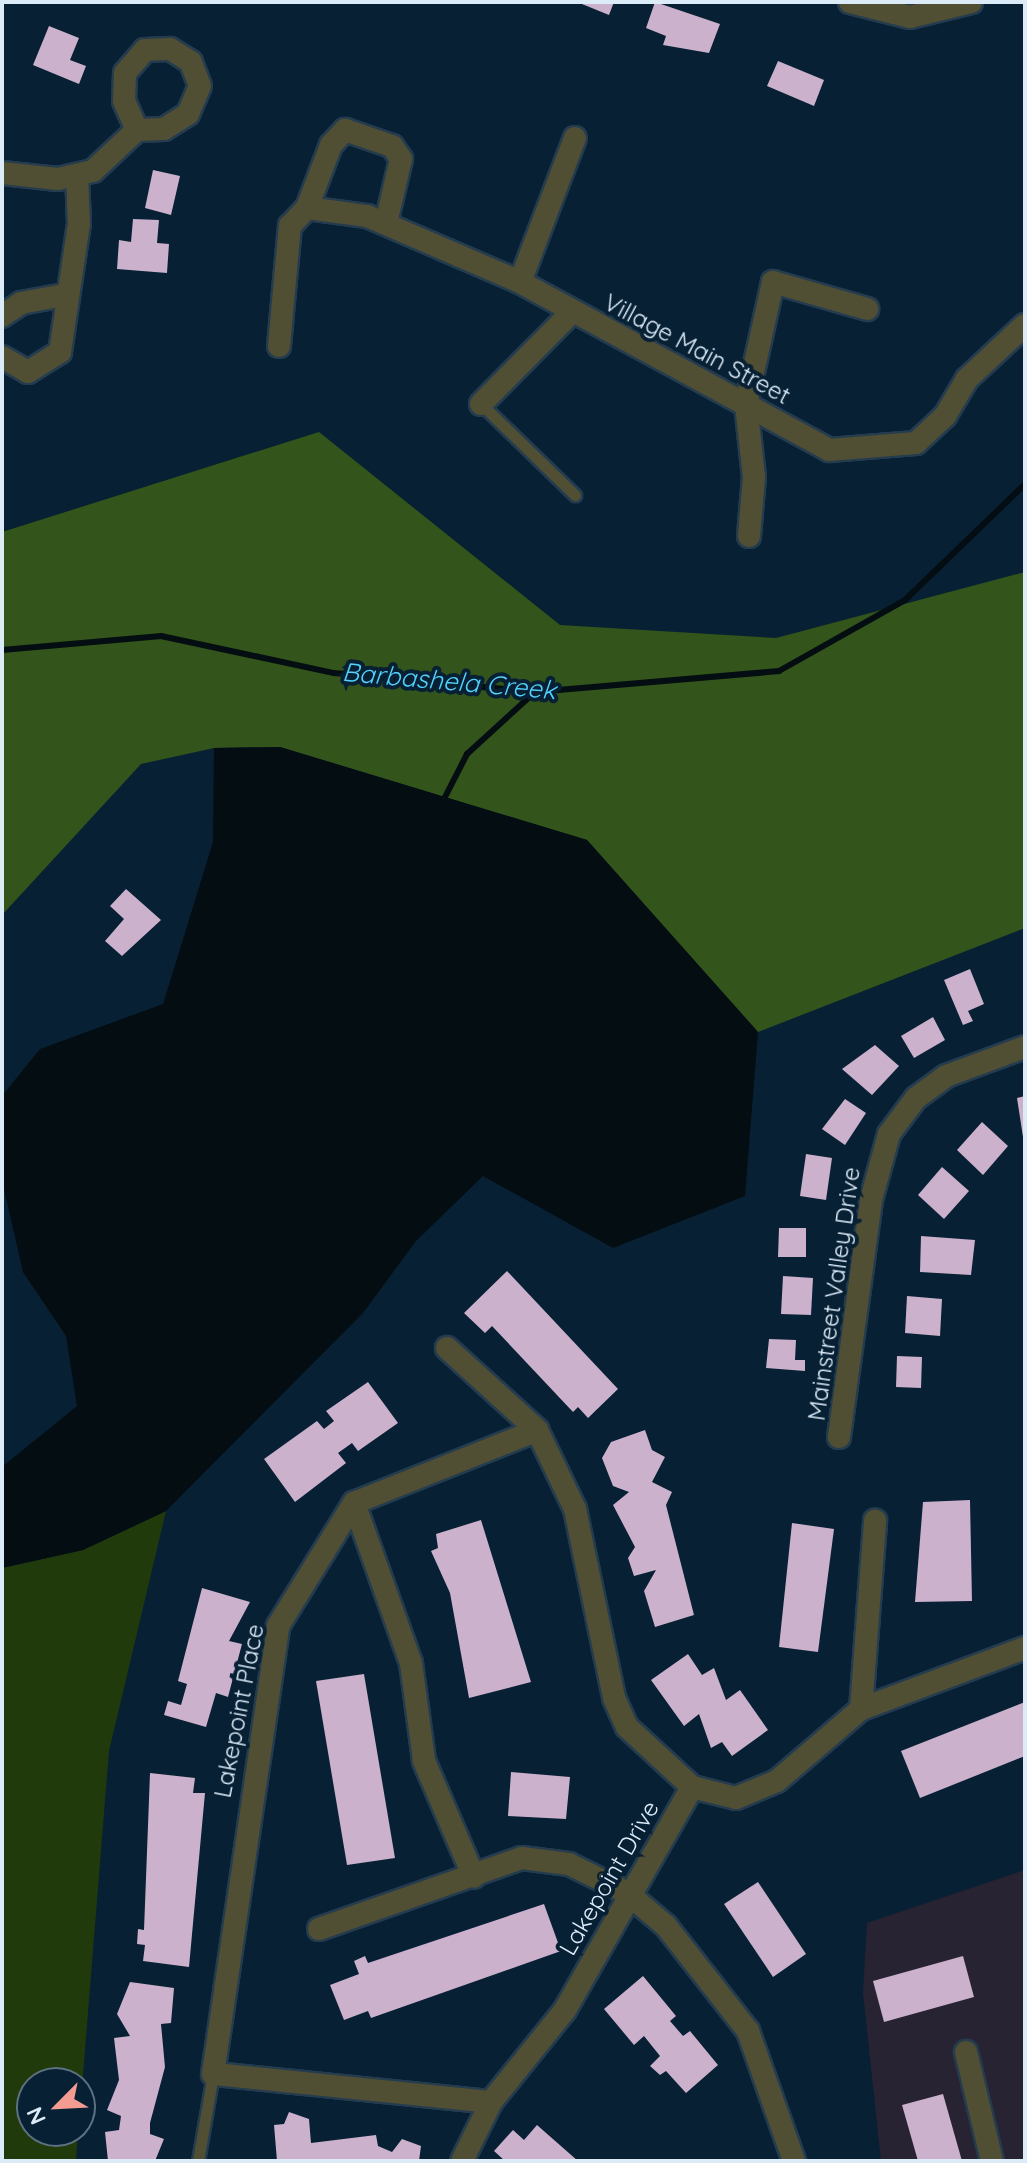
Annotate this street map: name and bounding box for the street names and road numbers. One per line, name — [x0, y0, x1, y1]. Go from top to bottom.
street label: Village Main Street — [599, 288, 795, 410]
street label: Mainstreet Valley Drive — [802, 1165, 866, 1423]
street label: Lakepoint Place — [208, 1622, 270, 1800]
street label: Lakepoint Drive — [553, 1796, 665, 1960]

